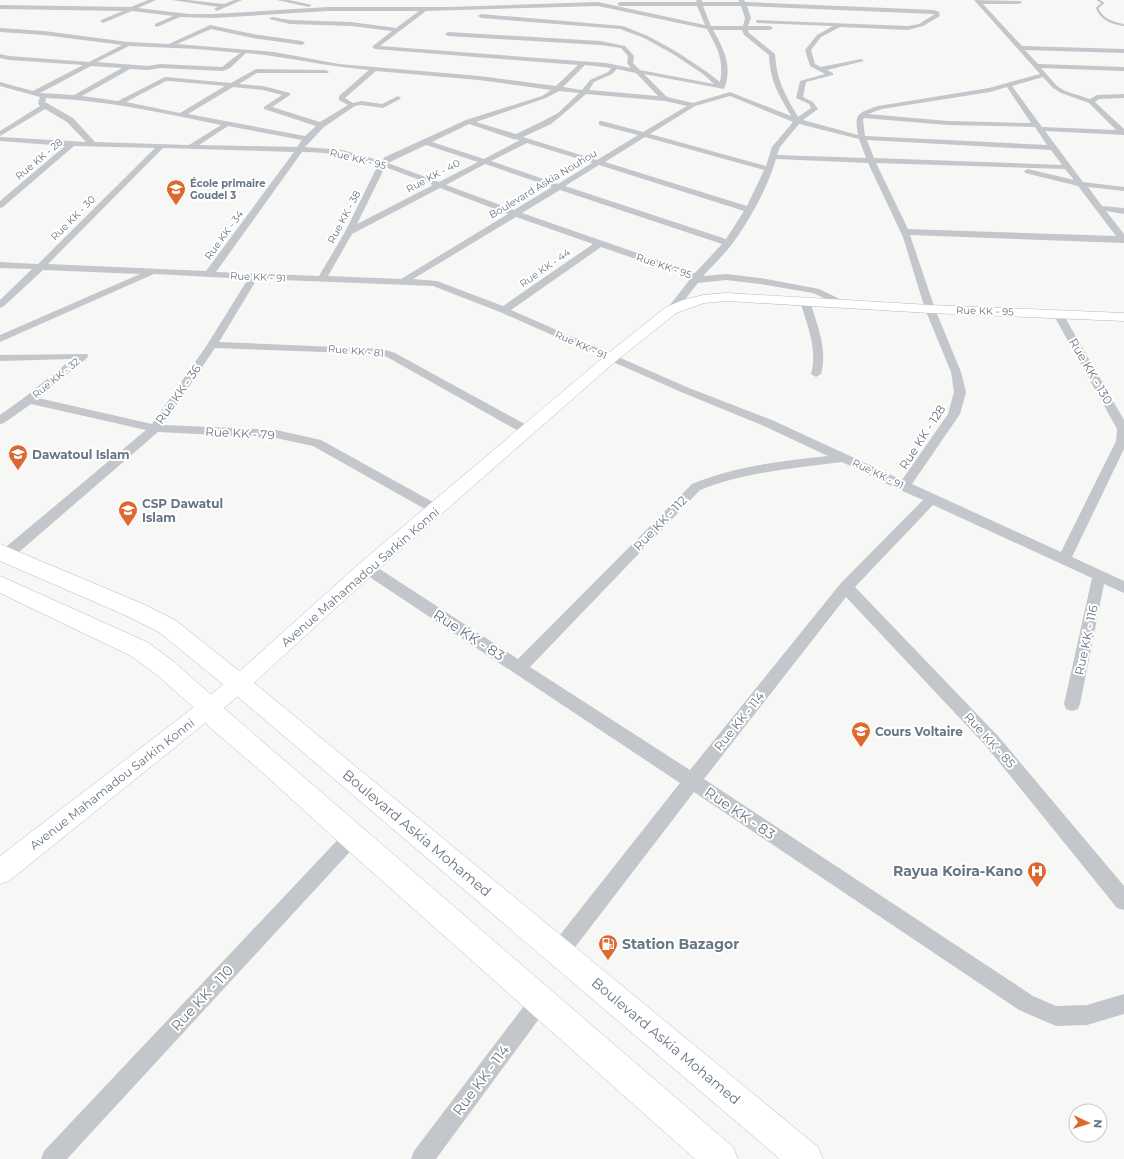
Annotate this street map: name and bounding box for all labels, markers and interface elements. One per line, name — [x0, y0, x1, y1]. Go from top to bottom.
street label: Rue KK - 28 — [13, 135, 65, 183]
street label: Rue KK - 95 — [328, 146, 388, 172]
street label: Boulevard Askia Nouhou — [487, 147, 599, 221]
street label: Rue KK - 40 — [404, 156, 462, 196]
place label: École primaire Goudel 3 — [190, 177, 266, 202]
school or university icon: École primaire Goudel 3 — [165, 178, 187, 206]
street label: Rue KK - 38 — [325, 188, 363, 246]
street label: Rue KK - 30 — [48, 193, 98, 243]
street label: Rue KK - 34 — [202, 207, 247, 262]
street label: Rue KK - 44 — [517, 246, 573, 290]
street label: Rue KK - 95 — [635, 250, 694, 282]
street label: Rue KK - 91 — [230, 269, 286, 285]
street label: Rue KK - 95 — [956, 303, 1014, 319]
street label: Rue KK - 91 — [553, 328, 609, 362]
street label: Rue KK - 130 — [1066, 335, 1116, 407]
street label: Rue KK - 81 — [328, 342, 384, 360]
street label: Rue KK - 32 — [30, 355, 83, 401]
street label: Rue KK - 36 — [152, 361, 204, 427]
street label: Rue KK - 128 — [896, 402, 949, 472]
street label: Rue KK - 79 — [205, 424, 275, 442]
school or university icon: Dawatoul Islam — [7, 443, 29, 471]
place label: Dawatoul Islam — [32, 447, 130, 462]
street label: Rue KK - 91 — [850, 456, 906, 492]
street label: Rue KK - 112 — [630, 492, 690, 554]
place label: CSP Dawatul Islam — [142, 496, 223, 525]
school or university icon: CSP Dawatul Islam — [117, 499, 139, 527]
street label: Avenue Mahamadou Sarkin Konni — [278, 504, 442, 650]
street label: Rue KK - 116 — [1071, 604, 1101, 676]
street label: Rue KK - 83 — [430, 605, 508, 665]
street label: Rue KK - 114 — [711, 688, 767, 754]
street label: Rue KK - 85 — [961, 709, 1019, 771]
street label: Avenue Mahamadou Sarkin Konni — [27, 715, 197, 853]
school or university icon: Cours Voltaire — [850, 720, 872, 748]
place label: Cours Voltaire — [875, 724, 963, 739]
street label: Boulevard Askia Mohamed — [339, 766, 495, 900]
street label: Rue KK - 83 — [701, 783, 779, 843]
hospital icon: Rayua Koira-Kano — [1026, 860, 1048, 888]
place label: Rayua Koira-Kano — [893, 862, 1023, 880]
fuel station icon: Station Bazagor — [597, 933, 619, 961]
place label: Station Bazagor — [622, 935, 739, 953]
street label: Rue KK - 110 — [167, 961, 237, 1035]
street label: Boulevard Askia Mohamed — [588, 974, 744, 1108]
street label: Rue KK - 114 — [449, 1041, 514, 1119]
north arrow — [1068, 1103, 1108, 1143]
text: N — [1091, 1119, 1105, 1129]

